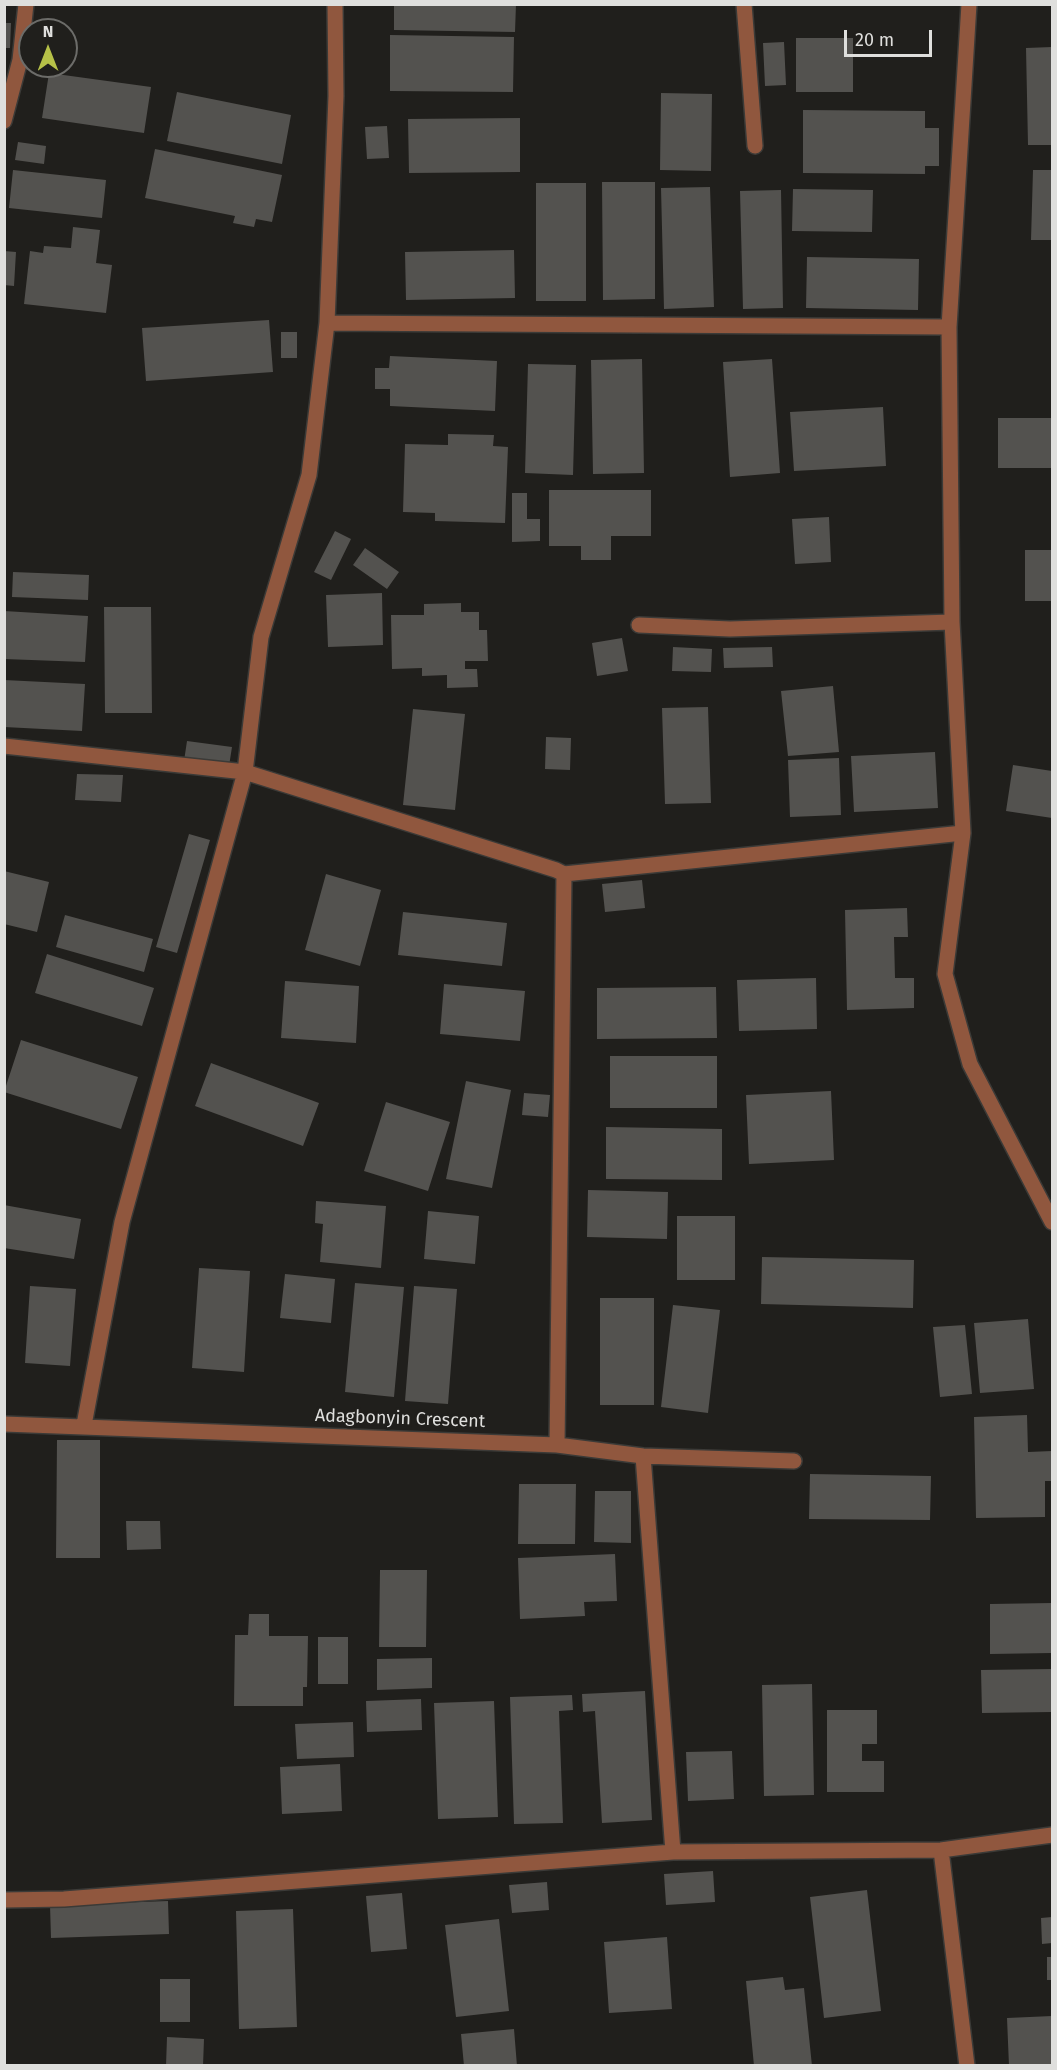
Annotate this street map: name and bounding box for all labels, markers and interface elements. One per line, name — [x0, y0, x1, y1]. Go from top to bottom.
north arrow — [18, 18, 78, 78]
scale bar — [847, 18, 936, 56]
text: N — [43, 22, 53, 41]
text: 20 m — [855, 29, 894, 51]
street label: Adagbonyin Crescent — [314, 1405, 486, 1433]

